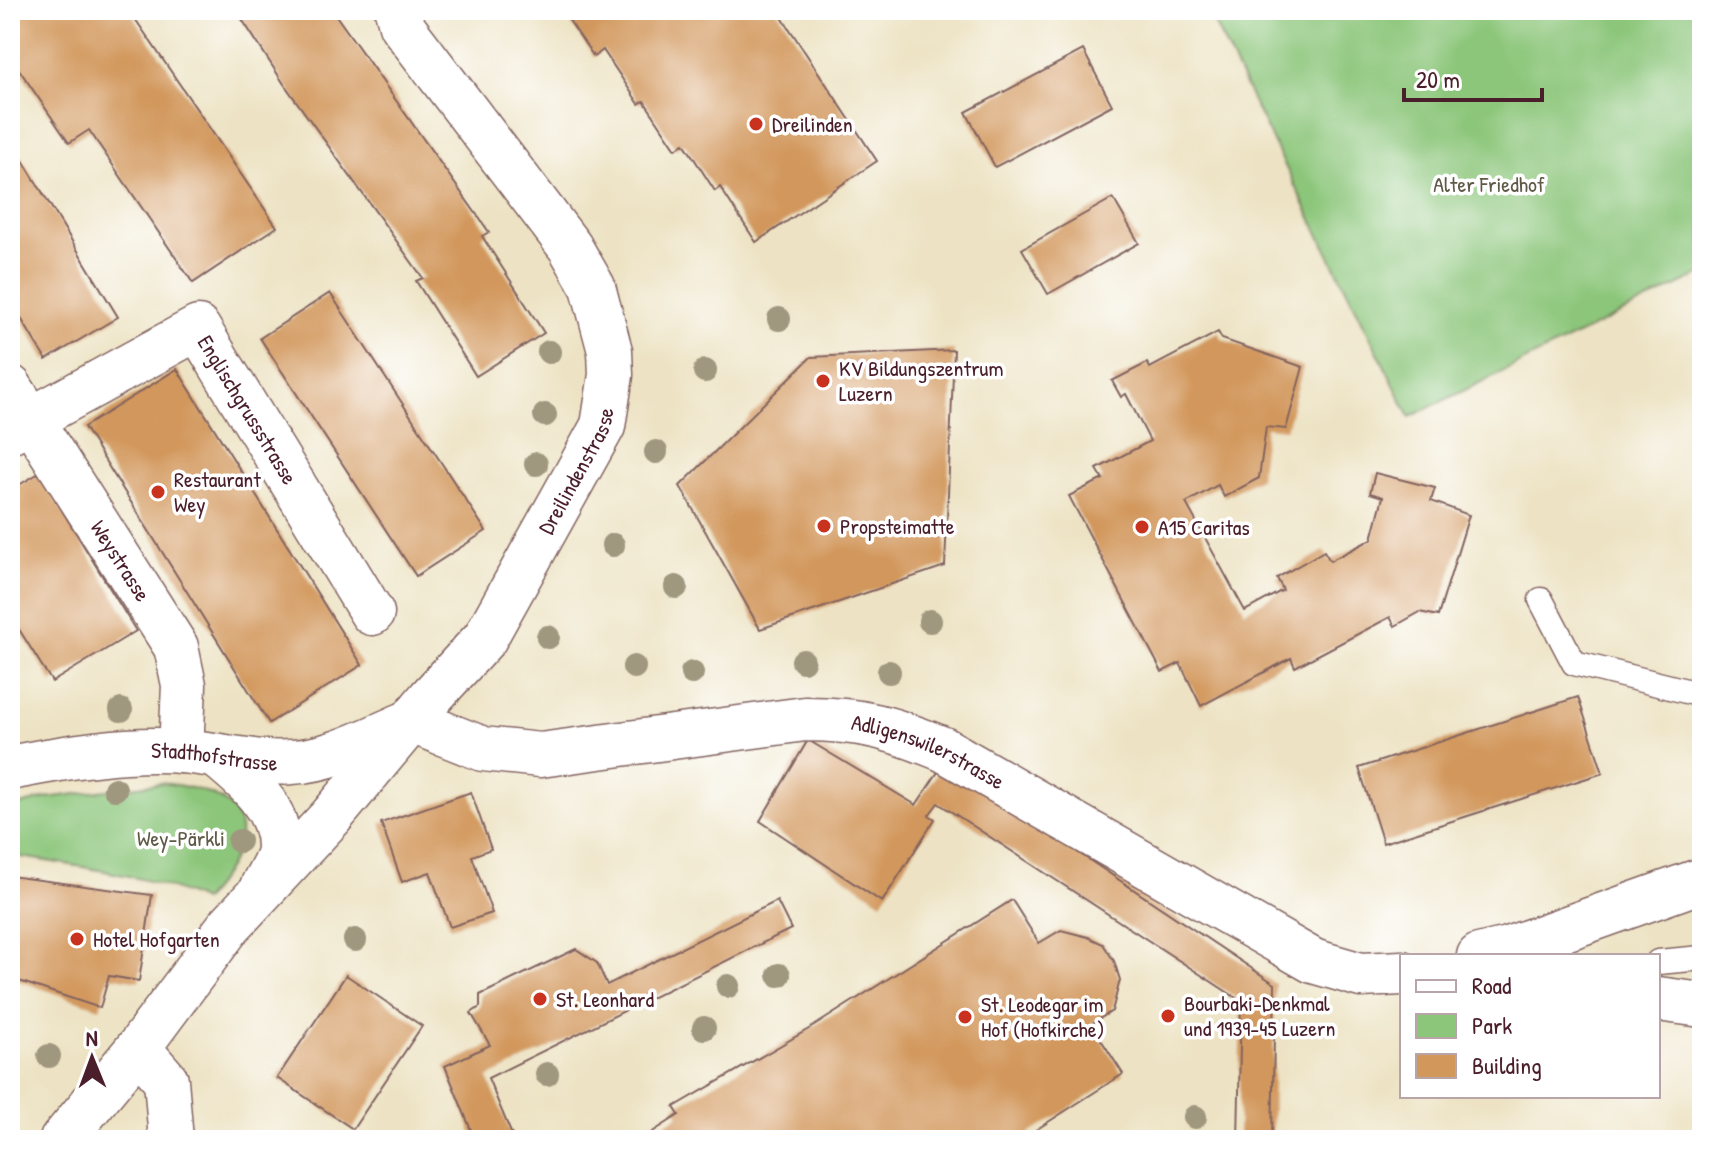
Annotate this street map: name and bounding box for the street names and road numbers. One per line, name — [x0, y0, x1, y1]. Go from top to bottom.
street label: Englischgrussstrasse — [191, 329, 305, 490]
street label: Dreilindenstrasse — [531, 405, 621, 539]
street label: Weystrasse — [84, 514, 158, 607]
street label: Adligenswilerstrasse — [849, 707, 1010, 796]
street label: Stadthofstrasse — [151, 735, 278, 778]

